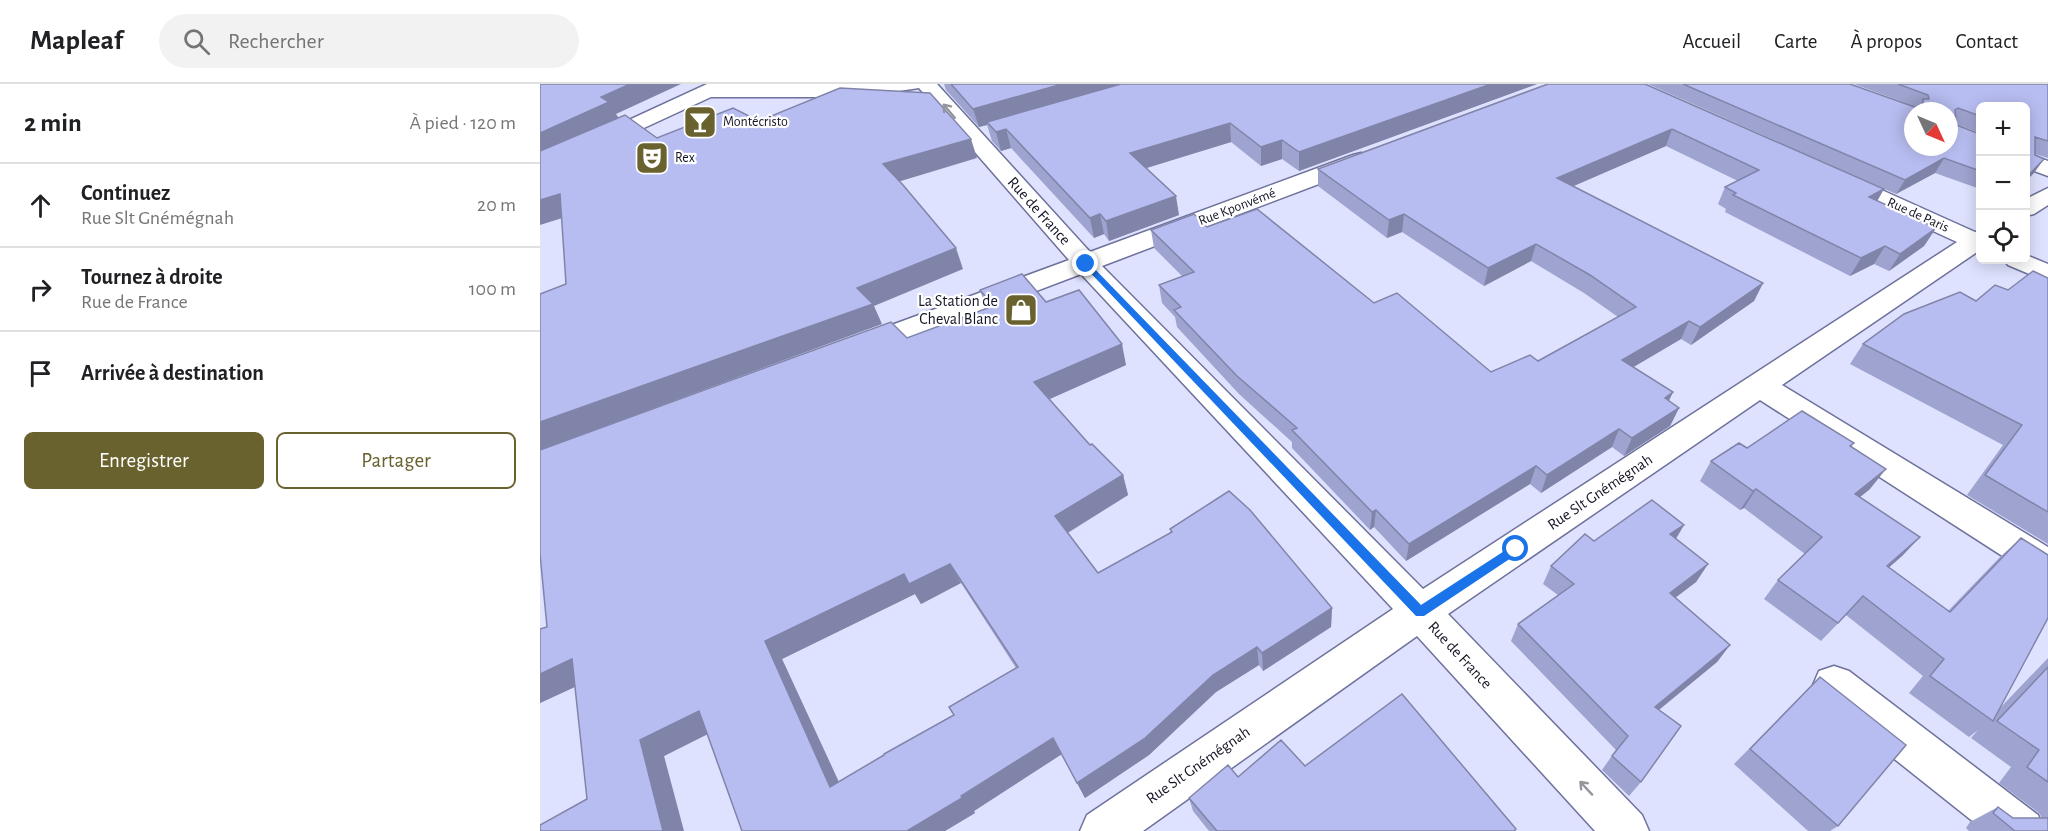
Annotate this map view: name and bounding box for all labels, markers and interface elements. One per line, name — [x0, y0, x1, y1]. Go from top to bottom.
search box — [159, 14, 579, 68]
icon: search — [180, 25, 213, 58]
text: Mapleaf — [30, 27, 123, 55]
text: Rechercher — [228, 30, 324, 52]
text: Accueil — [1683, 31, 1741, 52]
text: Carte — [1774, 31, 1817, 52]
text: À propos — [1850, 31, 1922, 52]
text: Contact — [1955, 31, 2018, 52]
north arrow — [1904, 102, 1958, 156]
map controls — [1976, 102, 2030, 264]
button: + — [1976, 102, 2030, 156]
bar icon: Montécristo — [682, 104, 718, 140]
one-way arrow — [942, 104, 956, 119]
text: 2 min — [24, 110, 82, 136]
text: À pied · 120 m — [410, 113, 516, 133]
place label: Montécristo — [723, 115, 788, 129]
theatre icon: Rex — [634, 140, 670, 176]
place label: Rex — [675, 151, 695, 165]
button: − — [1976, 156, 2030, 210]
street label: Rue de France — [1004, 174, 1074, 248]
text: Continuez — [81, 182, 170, 204]
street label: Rue Kponvémé — [1196, 186, 1278, 228]
icon: ahead — [24, 189, 57, 222]
text: 20 m — [477, 195, 516, 215]
street label: Rue de Paris — [1885, 195, 1951, 235]
text: Rue Slt Gnémégnah — [81, 208, 234, 228]
button: locate — [1976, 210, 2030, 264]
route end — [1072, 250, 1098, 276]
text: Tournez à droite — [81, 266, 223, 288]
icon: right — [24, 273, 57, 306]
text: 100 m — [469, 279, 516, 299]
text: Rue de France — [81, 292, 188, 312]
shop icon: La Station de Cheval Blanc — [1003, 292, 1039, 328]
place label: La Station de Cheval Blanc — [918, 293, 998, 327]
icon: arrive — [24, 357, 57, 390]
text: Arrivée à destination — [81, 362, 264, 384]
button: Enregistrer — [24, 432, 264, 489]
button: Partager — [276, 432, 516, 489]
street label: Rue Slt Gnémégnah — [1545, 451, 1655, 533]
route start — [1502, 535, 1528, 561]
street label: Rue de France — [1425, 618, 1495, 692]
street label: Rue Slt Gnémégnah — [1143, 723, 1253, 807]
one-way arrow — [1579, 781, 1593, 796]

